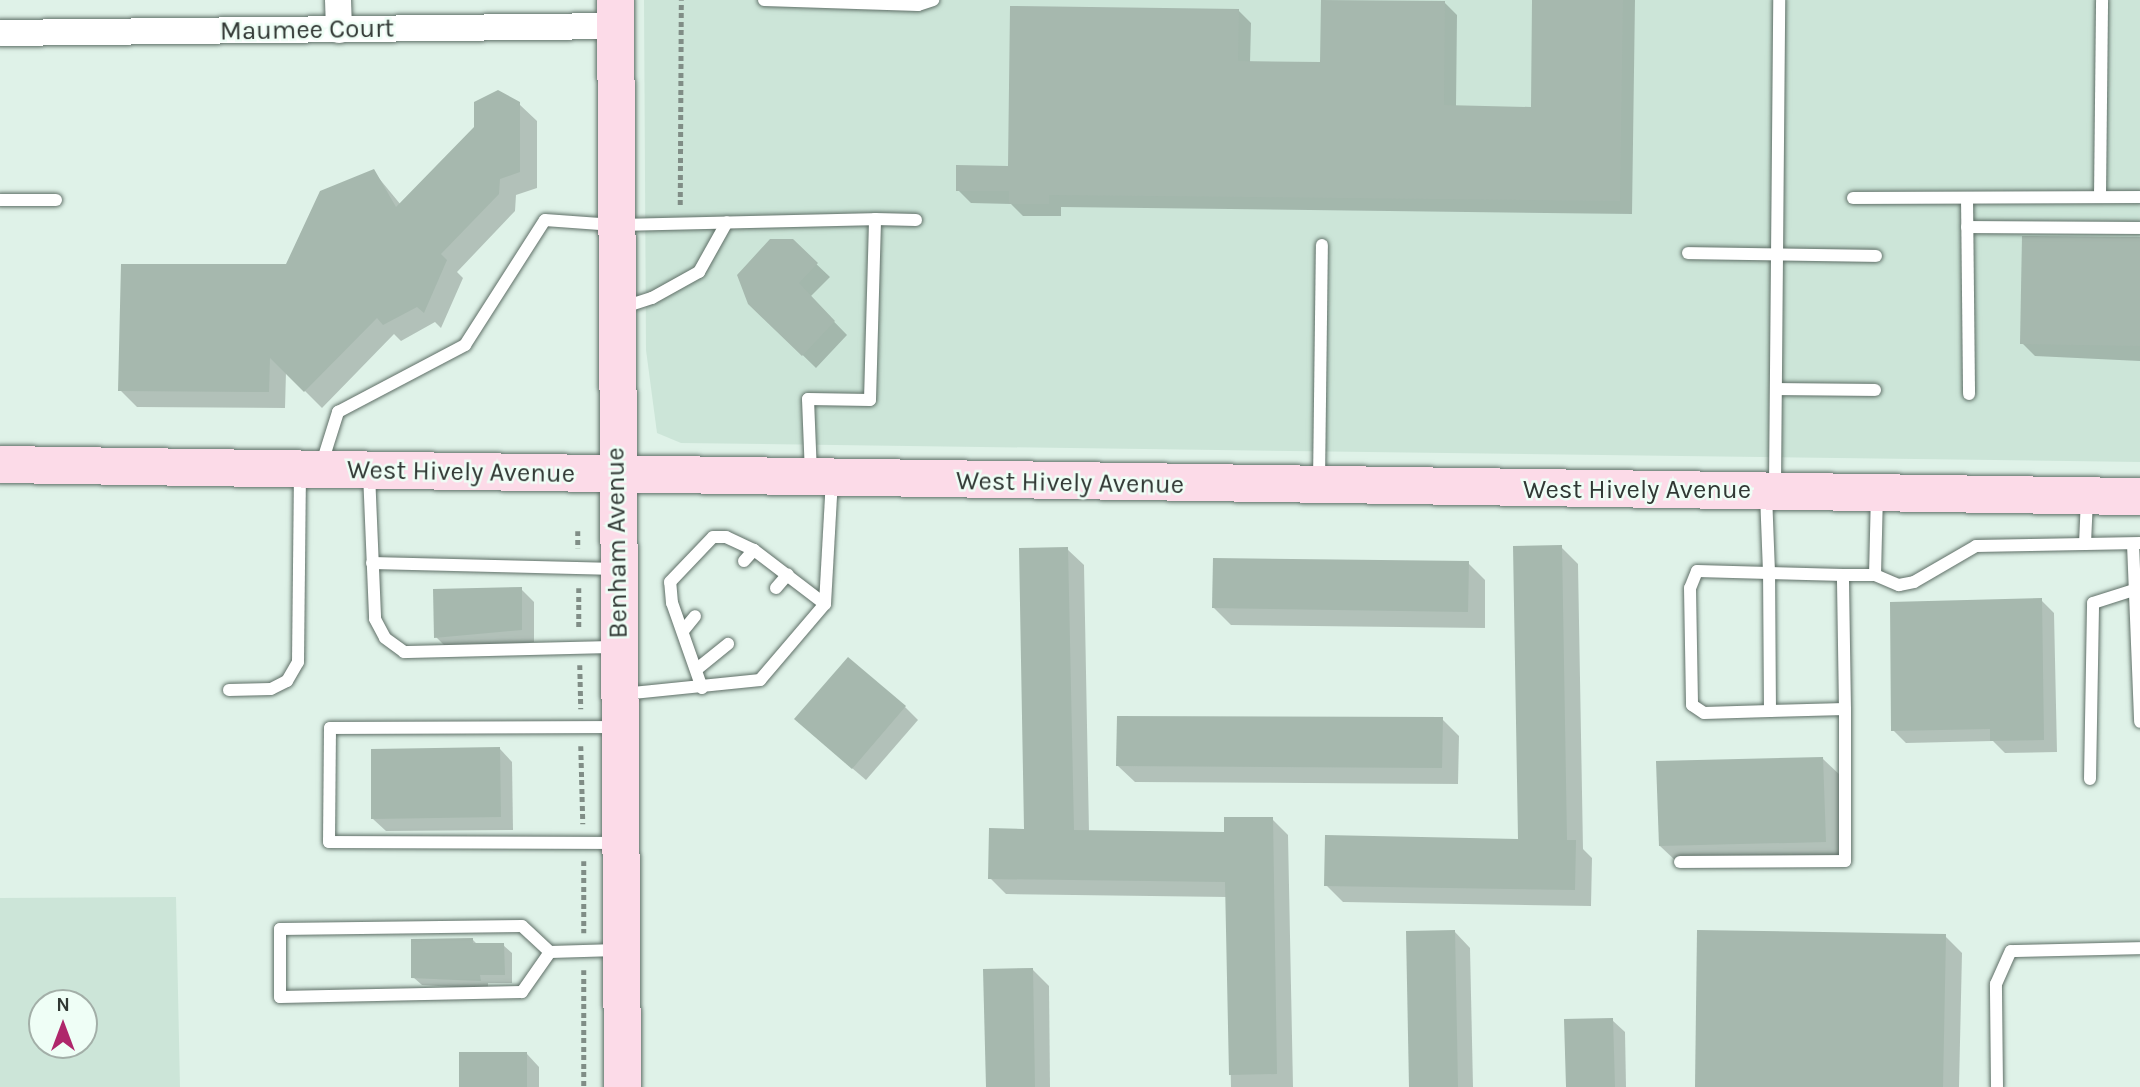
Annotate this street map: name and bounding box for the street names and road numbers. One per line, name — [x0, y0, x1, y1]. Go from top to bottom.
street label: Maumee Court — [220, 13, 394, 47]
street label: Benham Avenue — [600, 447, 634, 639]
street label: West Hively Avenue — [347, 454, 575, 490]
street label: West Hively Avenue — [956, 465, 1184, 501]
street label: West Hively Avenue — [1523, 474, 1751, 506]

